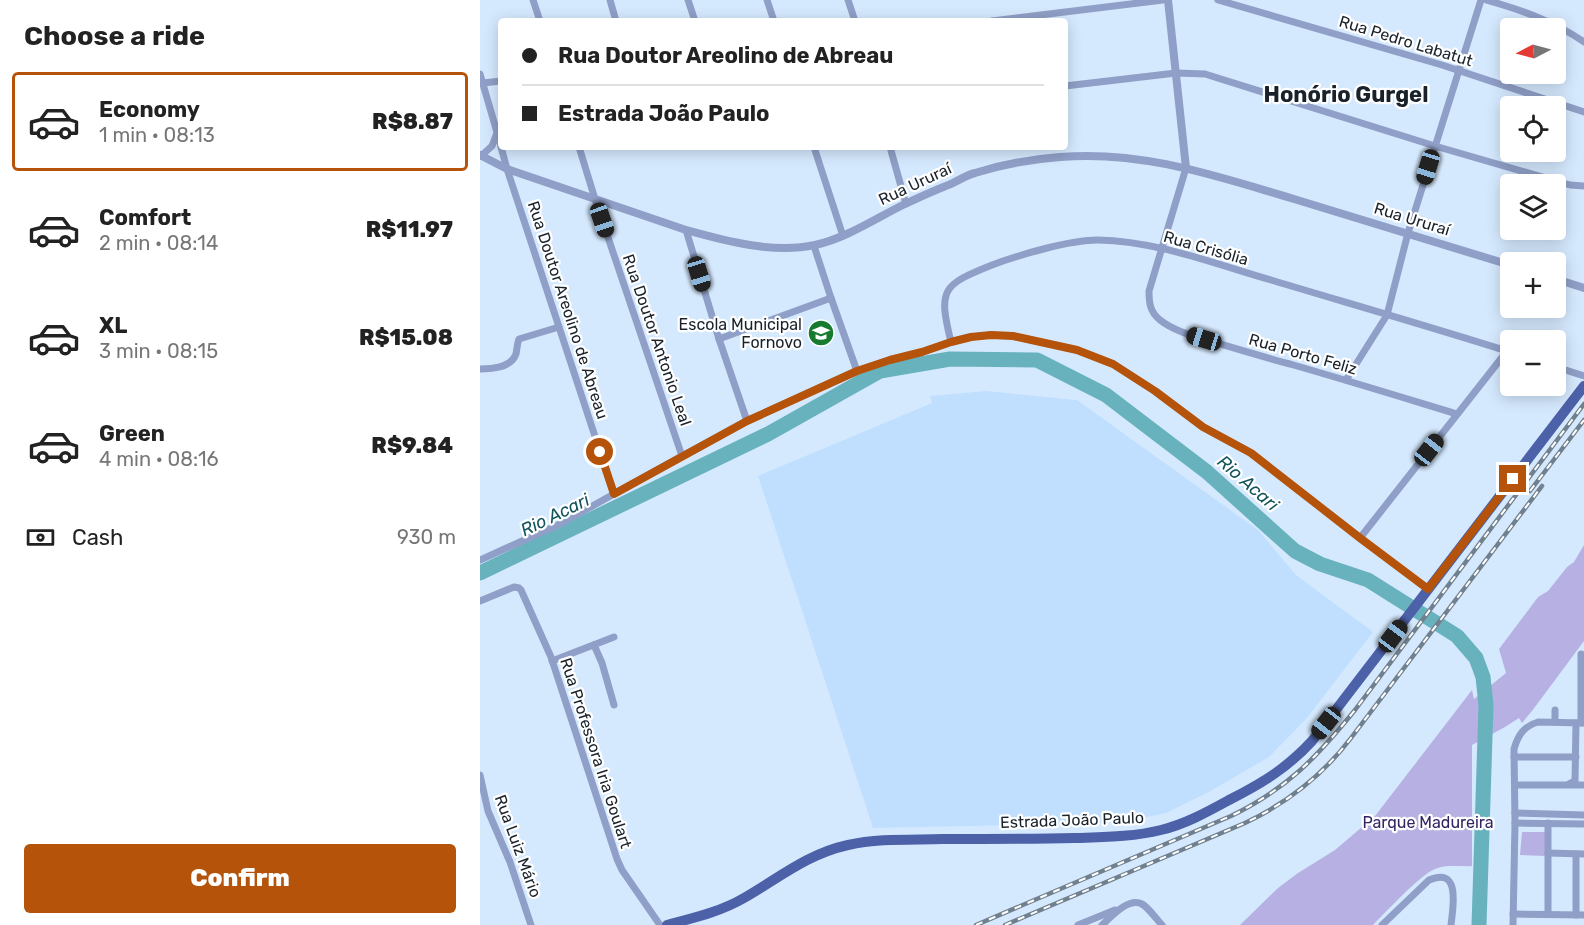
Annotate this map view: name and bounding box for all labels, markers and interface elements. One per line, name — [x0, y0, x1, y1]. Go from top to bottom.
street label: Rua Pedro Labatut — [1337, 12, 1475, 70]
north arrow — [1500, 18, 1566, 84]
map controls — [1500, 18, 1566, 396]
text: Choose a ride — [24, 20, 205, 52]
text: Rua Doutor Areolino de Abreau — [558, 42, 893, 69]
district label: Honório Gurgel — [1264, 81, 1428, 108]
icon: car — [27, 95, 81, 149]
text: Economy — [99, 96, 200, 123]
button: locate — [1500, 96, 1566, 162]
text: Estrada João Paulo — [558, 100, 770, 127]
text: R$8.87 — [372, 108, 453, 135]
text: 1 min · 08:13 — [99, 123, 215, 147]
car — [1414, 147, 1442, 187]
street label: Rua Ururaí — [875, 158, 956, 209]
button: layers — [1500, 174, 1566, 240]
street label: Rua Ururaí — [1372, 198, 1453, 240]
street label: Rua Doutor Areolino de Abreau — [524, 199, 612, 421]
car — [588, 200, 616, 240]
icon: car — [27, 203, 81, 257]
text: Comfort — [99, 204, 191, 231]
text: R$11.97 — [366, 216, 453, 243]
street label: Rua Crisólia — [1161, 227, 1251, 269]
text: 2 min · 08:14 — [99, 231, 218, 255]
street label: Rua Doutor Antonio Leal — [619, 252, 695, 428]
button: + — [1500, 252, 1566, 318]
car — [685, 254, 713, 294]
icon: car — [27, 311, 81, 365]
text: XL — [99, 312, 127, 339]
place label: Escola Municipal Fornovo — [679, 315, 802, 352]
school or university icon: Escola Municipal Fornovo — [806, 318, 836, 348]
text: R$15.08 — [359, 324, 453, 351]
car — [1184, 325, 1224, 353]
street label: Rua Porto Feliz — [1247, 329, 1359, 379]
button: − — [1500, 330, 1566, 396]
text: 3 min · 08:15 — [99, 339, 218, 363]
icon: car — [27, 419, 81, 473]
text: Green — [99, 420, 165, 447]
car — [1411, 430, 1447, 470]
text: R$9.84 — [371, 432, 453, 459]
route start — [586, 438, 613, 465]
text: 4 min · 08:16 — [99, 447, 219, 471]
water label: Rio Acari — [1213, 450, 1284, 516]
route end — [1499, 465, 1526, 492]
water label: Rio Acari — [517, 489, 594, 541]
icon: cash — [24, 521, 57, 554]
text: Cash — [72, 524, 123, 551]
text: 930 m — [397, 525, 456, 549]
car — [1375, 616, 1411, 656]
street label: Rua Professora Iria Goulart — [556, 655, 636, 851]
car — [1308, 703, 1344, 743]
street label: Rua Luiz Mário — [491, 792, 545, 900]
street label: Estrada João Paulo — [1000, 808, 1144, 832]
park label: Parque Madureira — [1362, 813, 1494, 832]
button: Confirm — [24, 844, 456, 913]

